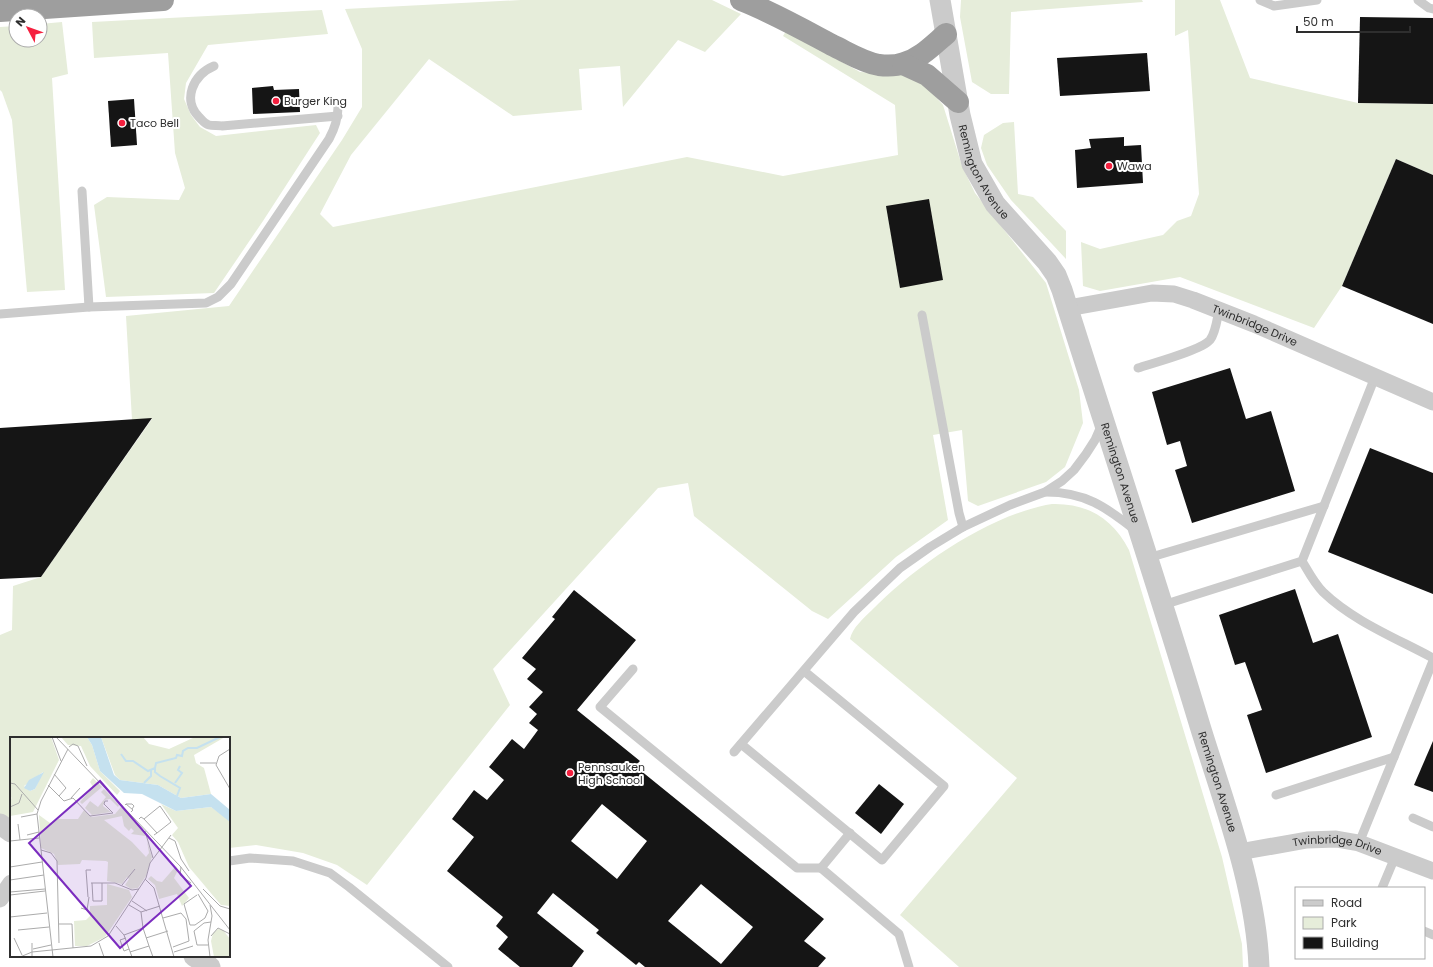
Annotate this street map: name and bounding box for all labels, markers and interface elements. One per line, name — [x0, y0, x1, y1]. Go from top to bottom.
north arrow — [8, 8, 48, 48]
scale bar — [1297, 8, 1410, 34]
text: N — [12, 13, 29, 30]
text: 50 m — [1303, 13, 1334, 30]
place label: Burger King — [284, 93, 347, 109]
marker: Burger King — [271, 96, 281, 106]
place label: Taco Bell — [130, 115, 179, 131]
marker: Taco Bell — [117, 118, 127, 128]
street label: Remington Avenue — [955, 123, 1013, 223]
place label: Wawa — [1117, 158, 1152, 174]
marker: Wawa — [1104, 161, 1114, 171]
street label: Twinbridge Drive — [1210, 300, 1300, 350]
street label: Remington Avenue — [1097, 421, 1144, 525]
street label: Remington Avenue — [1194, 729, 1241, 834]
inset map — [10, 737, 230, 957]
place label: Pennsauken High School — [578, 759, 645, 788]
marker: Pennsauken High School — [565, 768, 575, 778]
street label: Twinbridge Drive — [1291, 831, 1385, 859]
legend — [1295, 887, 1425, 959]
text: Road — [1331, 894, 1362, 911]
text: Park — [1331, 914, 1358, 931]
text: Building — [1331, 934, 1379, 951]

